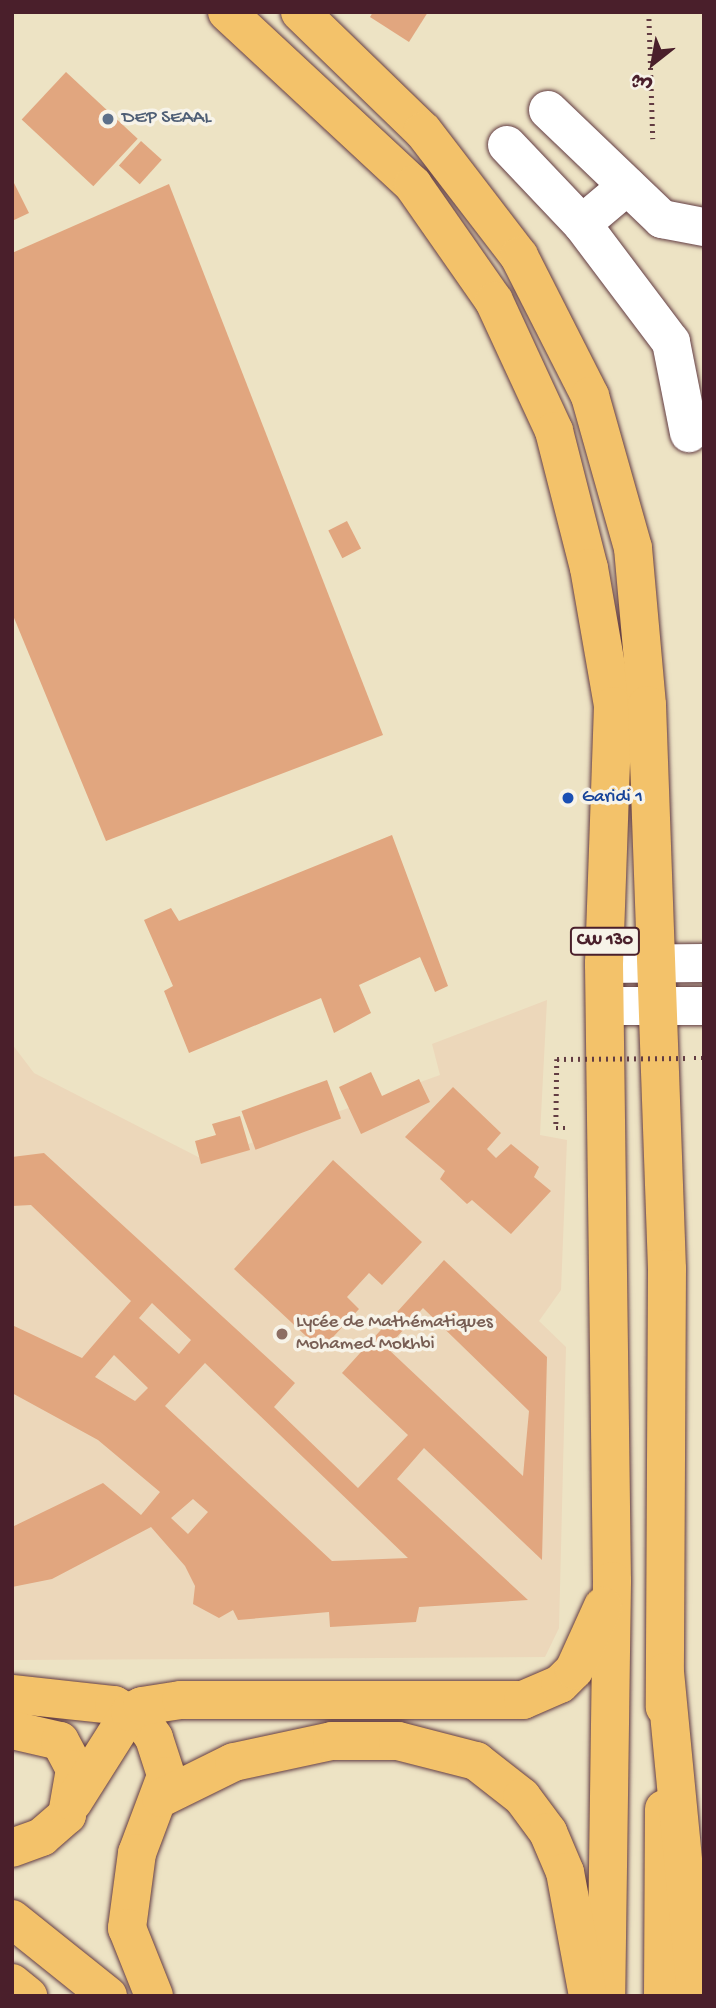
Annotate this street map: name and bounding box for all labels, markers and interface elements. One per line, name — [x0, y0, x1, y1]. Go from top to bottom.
north arrow — [618, 28, 688, 98]
text: ش — [627, 66, 657, 97]
place label: DEP SEAAL — [122, 108, 211, 130]
marker: DEP SEAAL — [100, 111, 116, 127]
place label: Garidi 1 — [582, 787, 643, 809]
marker: Garidi 1 — [560, 790, 576, 806]
road number: CW 130 — [568, 926, 642, 956]
place label: Lycée de Mathématiques Mohamed Mokhbi — [296, 1312, 493, 1356]
marker: Lycée de Mathématiques Mohamed Mokhbi — [274, 1326, 290, 1342]

